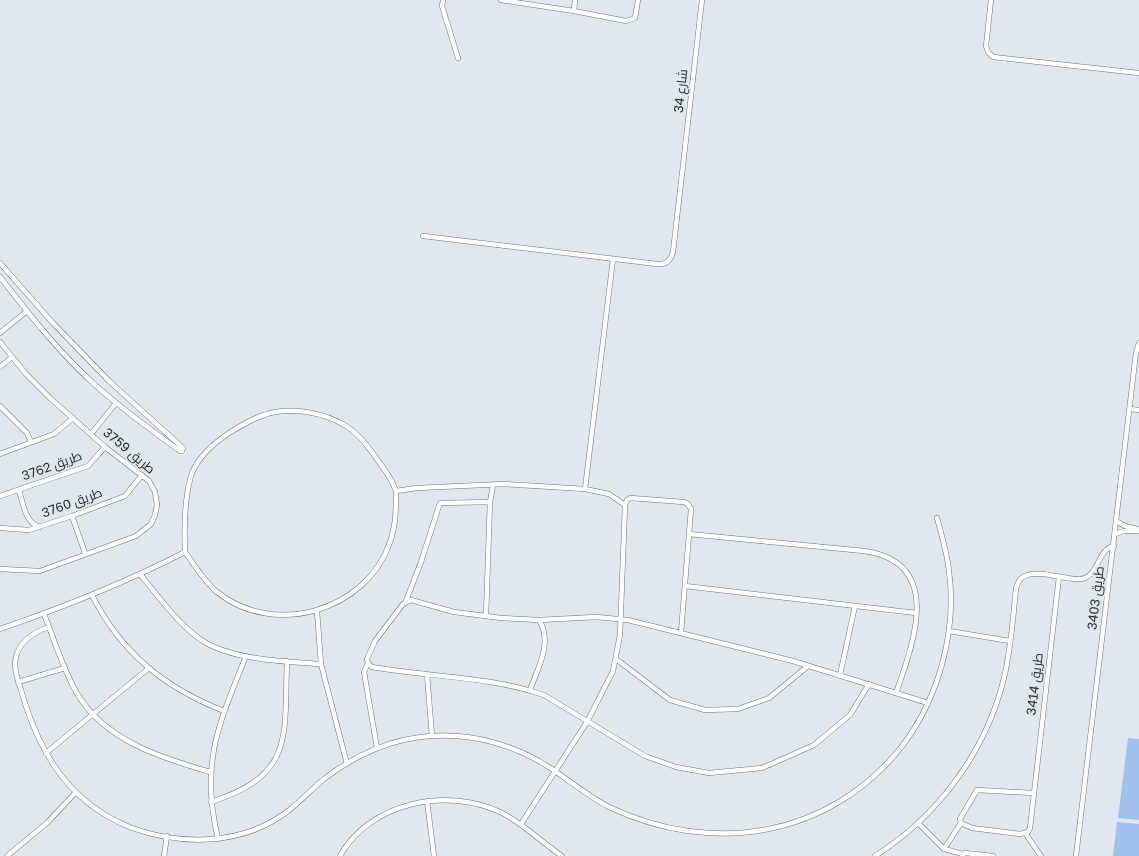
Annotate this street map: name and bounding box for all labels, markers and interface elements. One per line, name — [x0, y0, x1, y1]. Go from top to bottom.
street label: شارع 34 — [671, 68, 691, 114]
street label: طريق 3759 — [100, 425, 158, 477]
street label: طريق 3762 — [20, 448, 84, 484]
street label: طريق 3760 — [40, 485, 104, 521]
street label: طريق 3403 — [1084, 565, 1108, 631]
street label: طريق 3414 — [1023, 652, 1047, 716]

